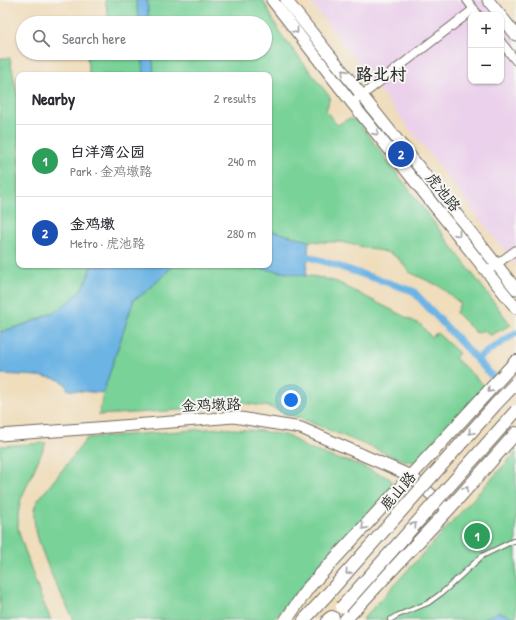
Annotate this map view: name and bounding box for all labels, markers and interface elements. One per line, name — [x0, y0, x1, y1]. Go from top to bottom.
map controls — [468, 12, 504, 84]
button: + — [468, 12, 504, 48]
search box — [16, 16, 272, 60]
one-way arrow — [291, 26, 298, 33]
icon: search — [30, 27, 52, 49]
text: Search here — [62, 28, 126, 49]
button: − — [468, 48, 504, 84]
district label: 路北村 — [356, 62, 407, 85]
one-way arrow — [342, 69, 349, 77]
text: Nearby — [32, 87, 75, 110]
text: 2 results — [214, 89, 256, 107]
one-way arrow — [372, 128, 379, 135]
pin: 2 — [388, 139, 414, 169]
text: 白洋湾公园 — [70, 141, 145, 162]
text: 1 — [43, 152, 47, 170]
text: 240 m — [227, 152, 256, 170]
text: Park · 金鸡墩路 — [70, 162, 152, 180]
street label: 虎池路 — [421, 168, 466, 216]
text: 金鸡墩 — [70, 213, 115, 234]
text: 2 — [42, 224, 48, 242]
text: 280 m — [227, 224, 256, 242]
one-way arrow — [453, 230, 460, 237]
text: Metro · 虎池路 — [70, 234, 145, 252]
one-way arrow — [487, 385, 494, 393]
your location — [281, 390, 301, 410]
street label: 金鸡墩路 — [181, 393, 241, 416]
one-way arrow — [468, 428, 475, 435]
street label: 鹿山路 — [375, 467, 420, 515]
one-way arrow — [462, 486, 469, 494]
pin: 1 — [464, 521, 490, 551]
one-way arrow — [361, 522, 369, 530]
one-way arrow — [409, 523, 416, 530]
one-way arrow — [345, 567, 352, 574]

